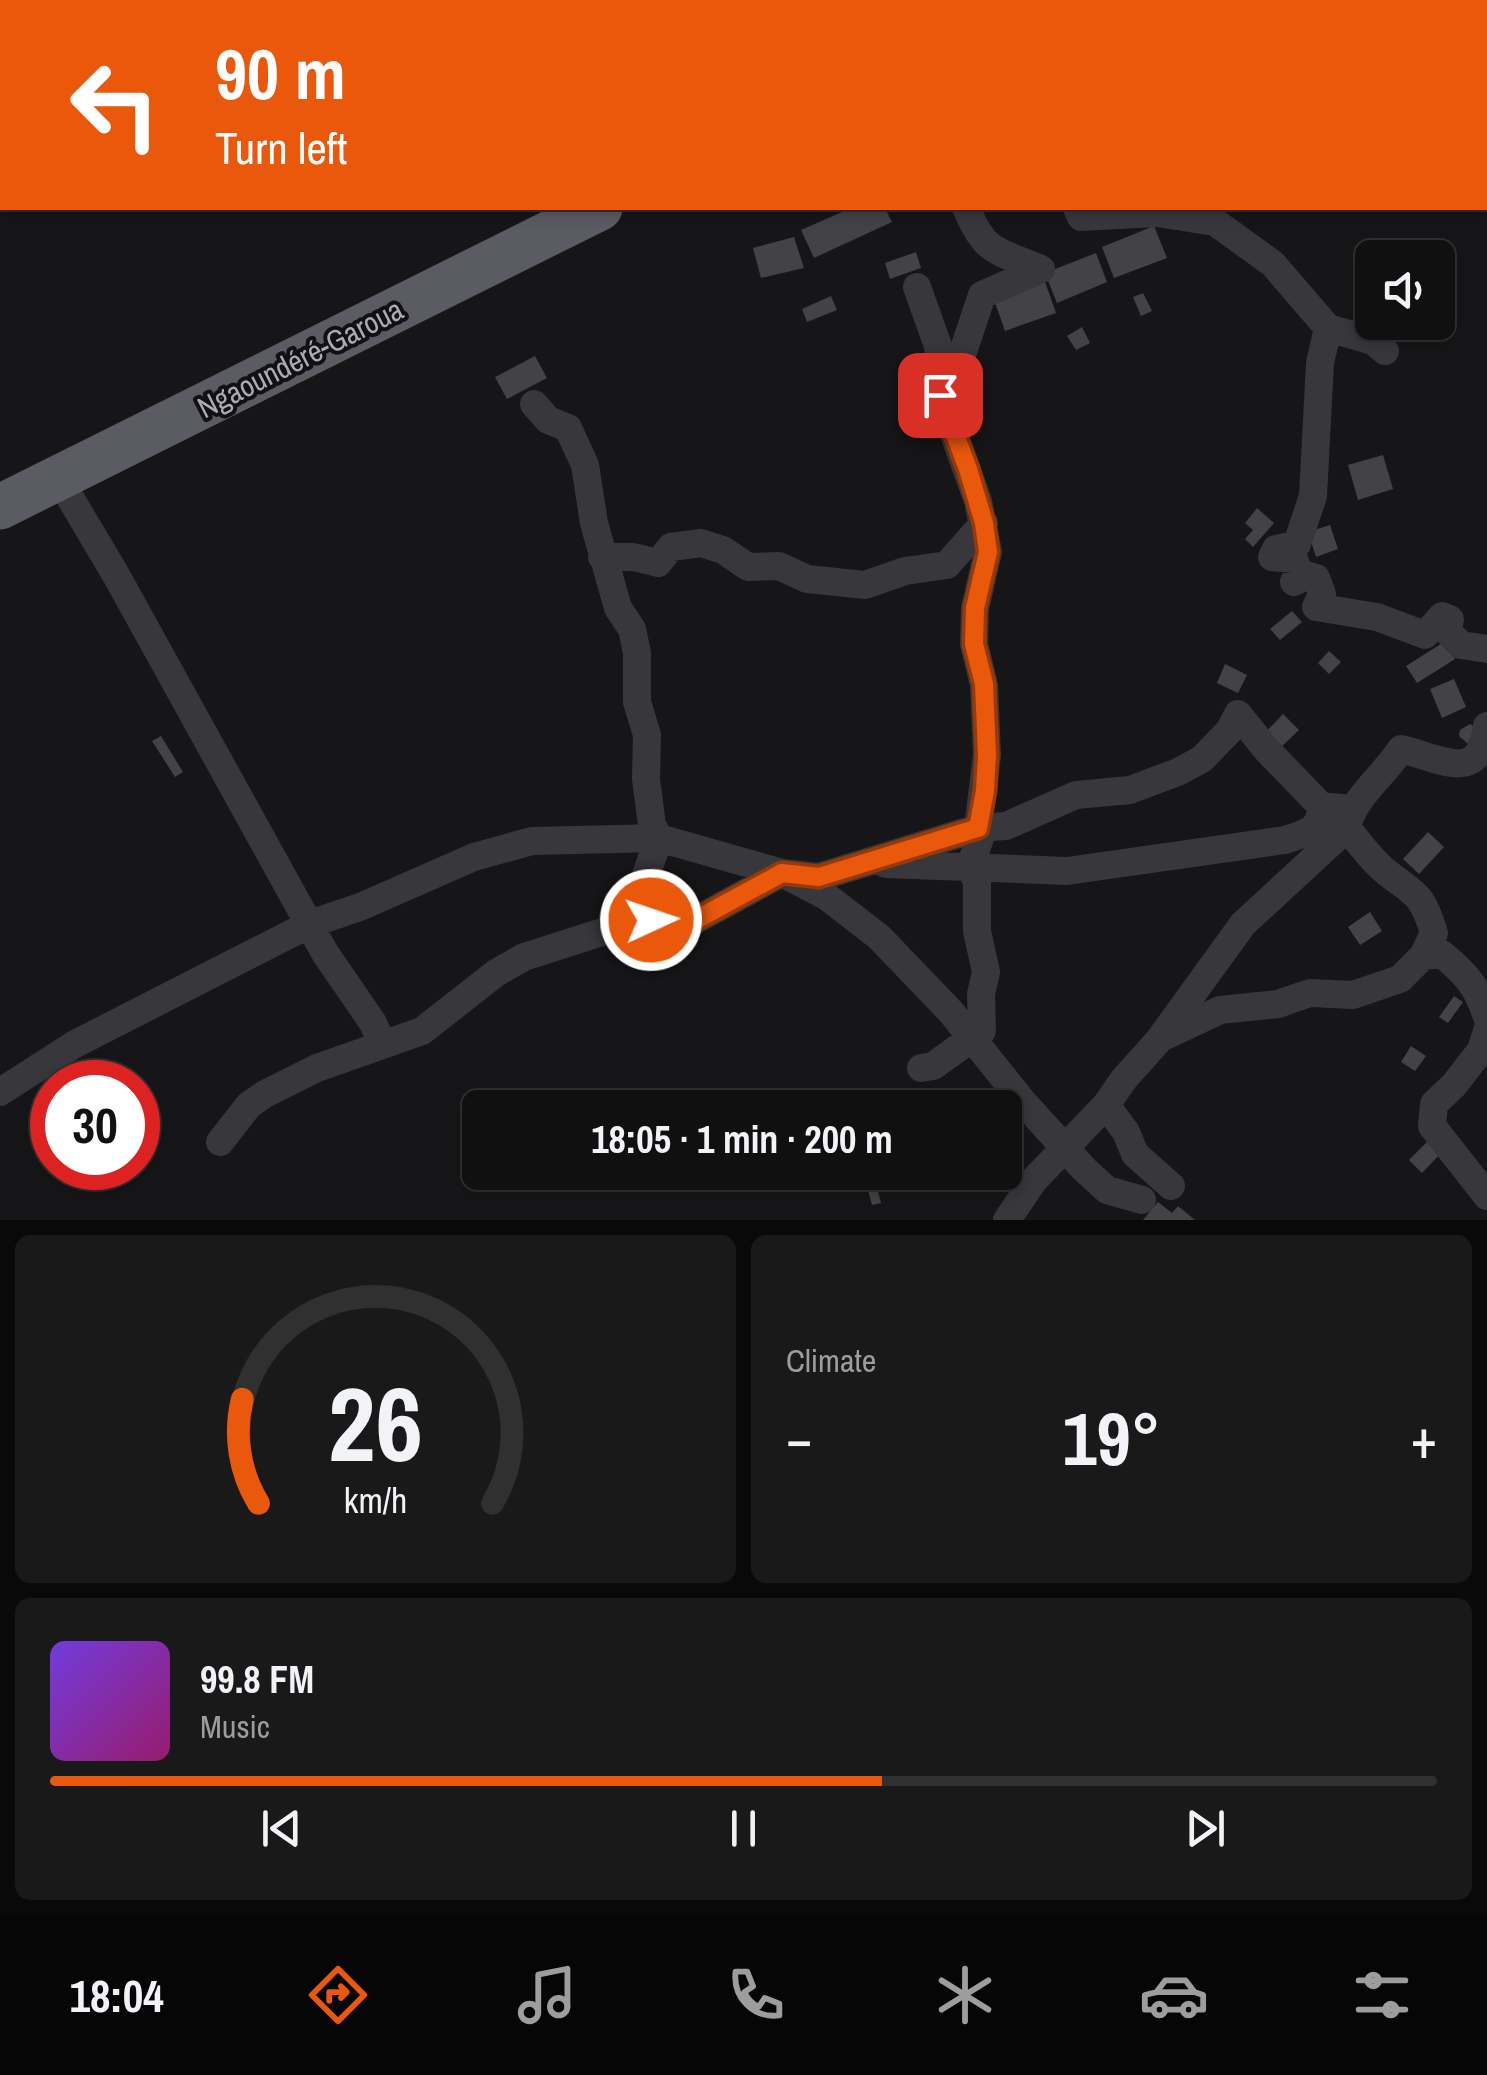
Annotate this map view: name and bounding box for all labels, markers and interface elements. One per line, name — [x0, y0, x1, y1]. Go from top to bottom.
text: 90 m — [215, 27, 346, 121]
icon: left — [50, 40, 180, 170]
text: Turn left — [215, 117, 347, 178]
map controls — [1355, 240, 1455, 340]
button: sound — [1355, 240, 1455, 340]
street label: Ngaoundéré-Garoua — [190, 289, 410, 427]
pin — [898, 353, 983, 438]
icon: arrive — [913, 368, 968, 423]
position arrow — [599, 868, 703, 972]
speed limit sign: 30 — [30, 1060, 160, 1190]
text: 18:05 · 1 min · 200 m — [591, 1114, 893, 1165]
text: Climate — [786, 1339, 876, 1382]
text: 26 — [328, 1353, 423, 1493]
text: 19° — [1062, 1387, 1161, 1488]
text: − — [786, 1401, 812, 1475]
text: + — [1411, 1401, 1437, 1475]
text: km/h — [344, 1476, 407, 1524]
text: 99.8 FM — [200, 1654, 314, 1705]
text: Music — [200, 1705, 270, 1748]
icon: previous — [254, 1801, 309, 1856]
icon: pause — [716, 1801, 771, 1856]
icon: next — [1178, 1801, 1233, 1856]
icon: directions — [303, 1960, 373, 2030]
icon: music — [512, 1960, 582, 2030]
icon: phone — [721, 1960, 791, 2030]
icon: climate — [930, 1960, 1000, 2030]
icon: car — [1139, 1960, 1209, 2030]
icon: filters — [1347, 1960, 1417, 2030]
text: 18:04 — [69, 1965, 164, 2026]

